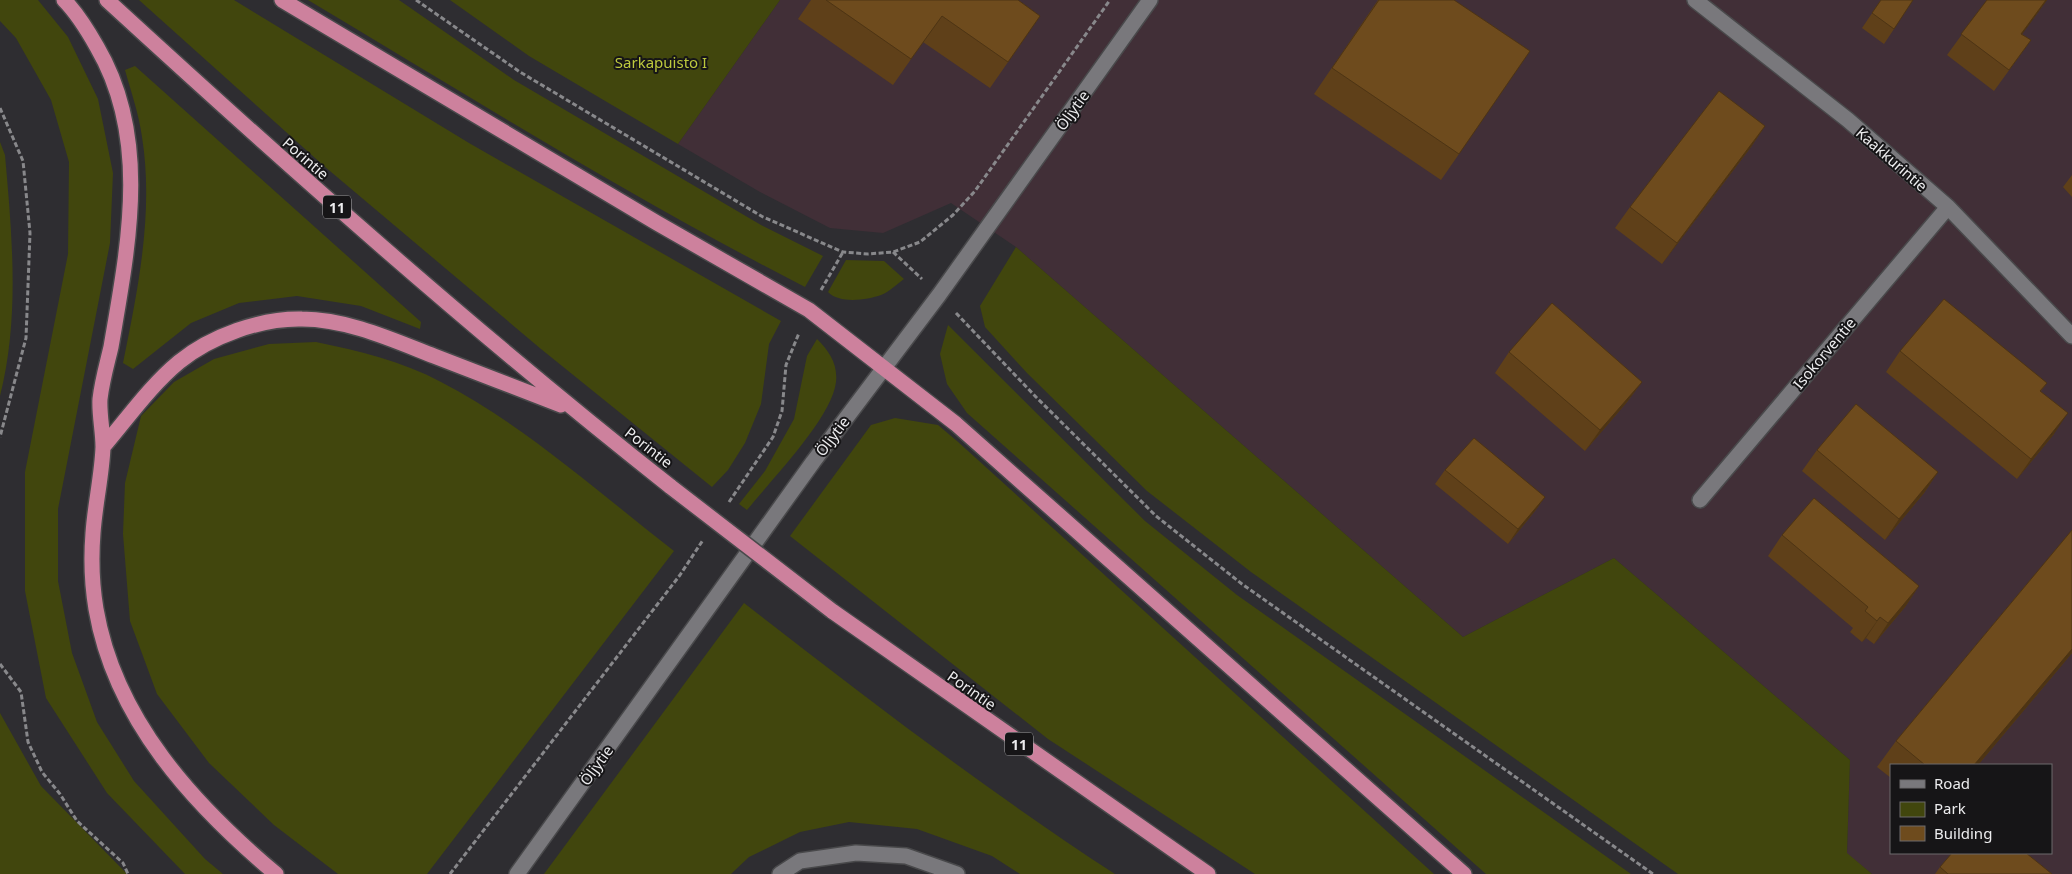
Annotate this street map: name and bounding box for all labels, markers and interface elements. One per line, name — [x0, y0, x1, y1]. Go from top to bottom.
park label: Sarkapuisto I — [615, 52, 707, 72]
street label: Öljytie — [1051, 86, 1093, 134]
street label: Kaakkurintie — [1852, 122, 1932, 196]
street label: Porintie — [279, 132, 333, 184]
road number: 11 — [323, 196, 351, 218]
street label: Isokorventie — [1788, 313, 1860, 393]
street label: Öljytie — [811, 412, 853, 460]
street label: Porintie — [621, 422, 677, 472]
street label: Porintie — [944, 666, 1000, 714]
road number: 11 — [1005, 732, 1033, 756]
street label: Öljytie — [575, 741, 617, 789]
legend — [1890, 764, 2052, 854]
text: Road — [1934, 773, 1970, 793]
text: Park — [1934, 798, 1966, 818]
text: Building — [1934, 823, 1992, 843]

